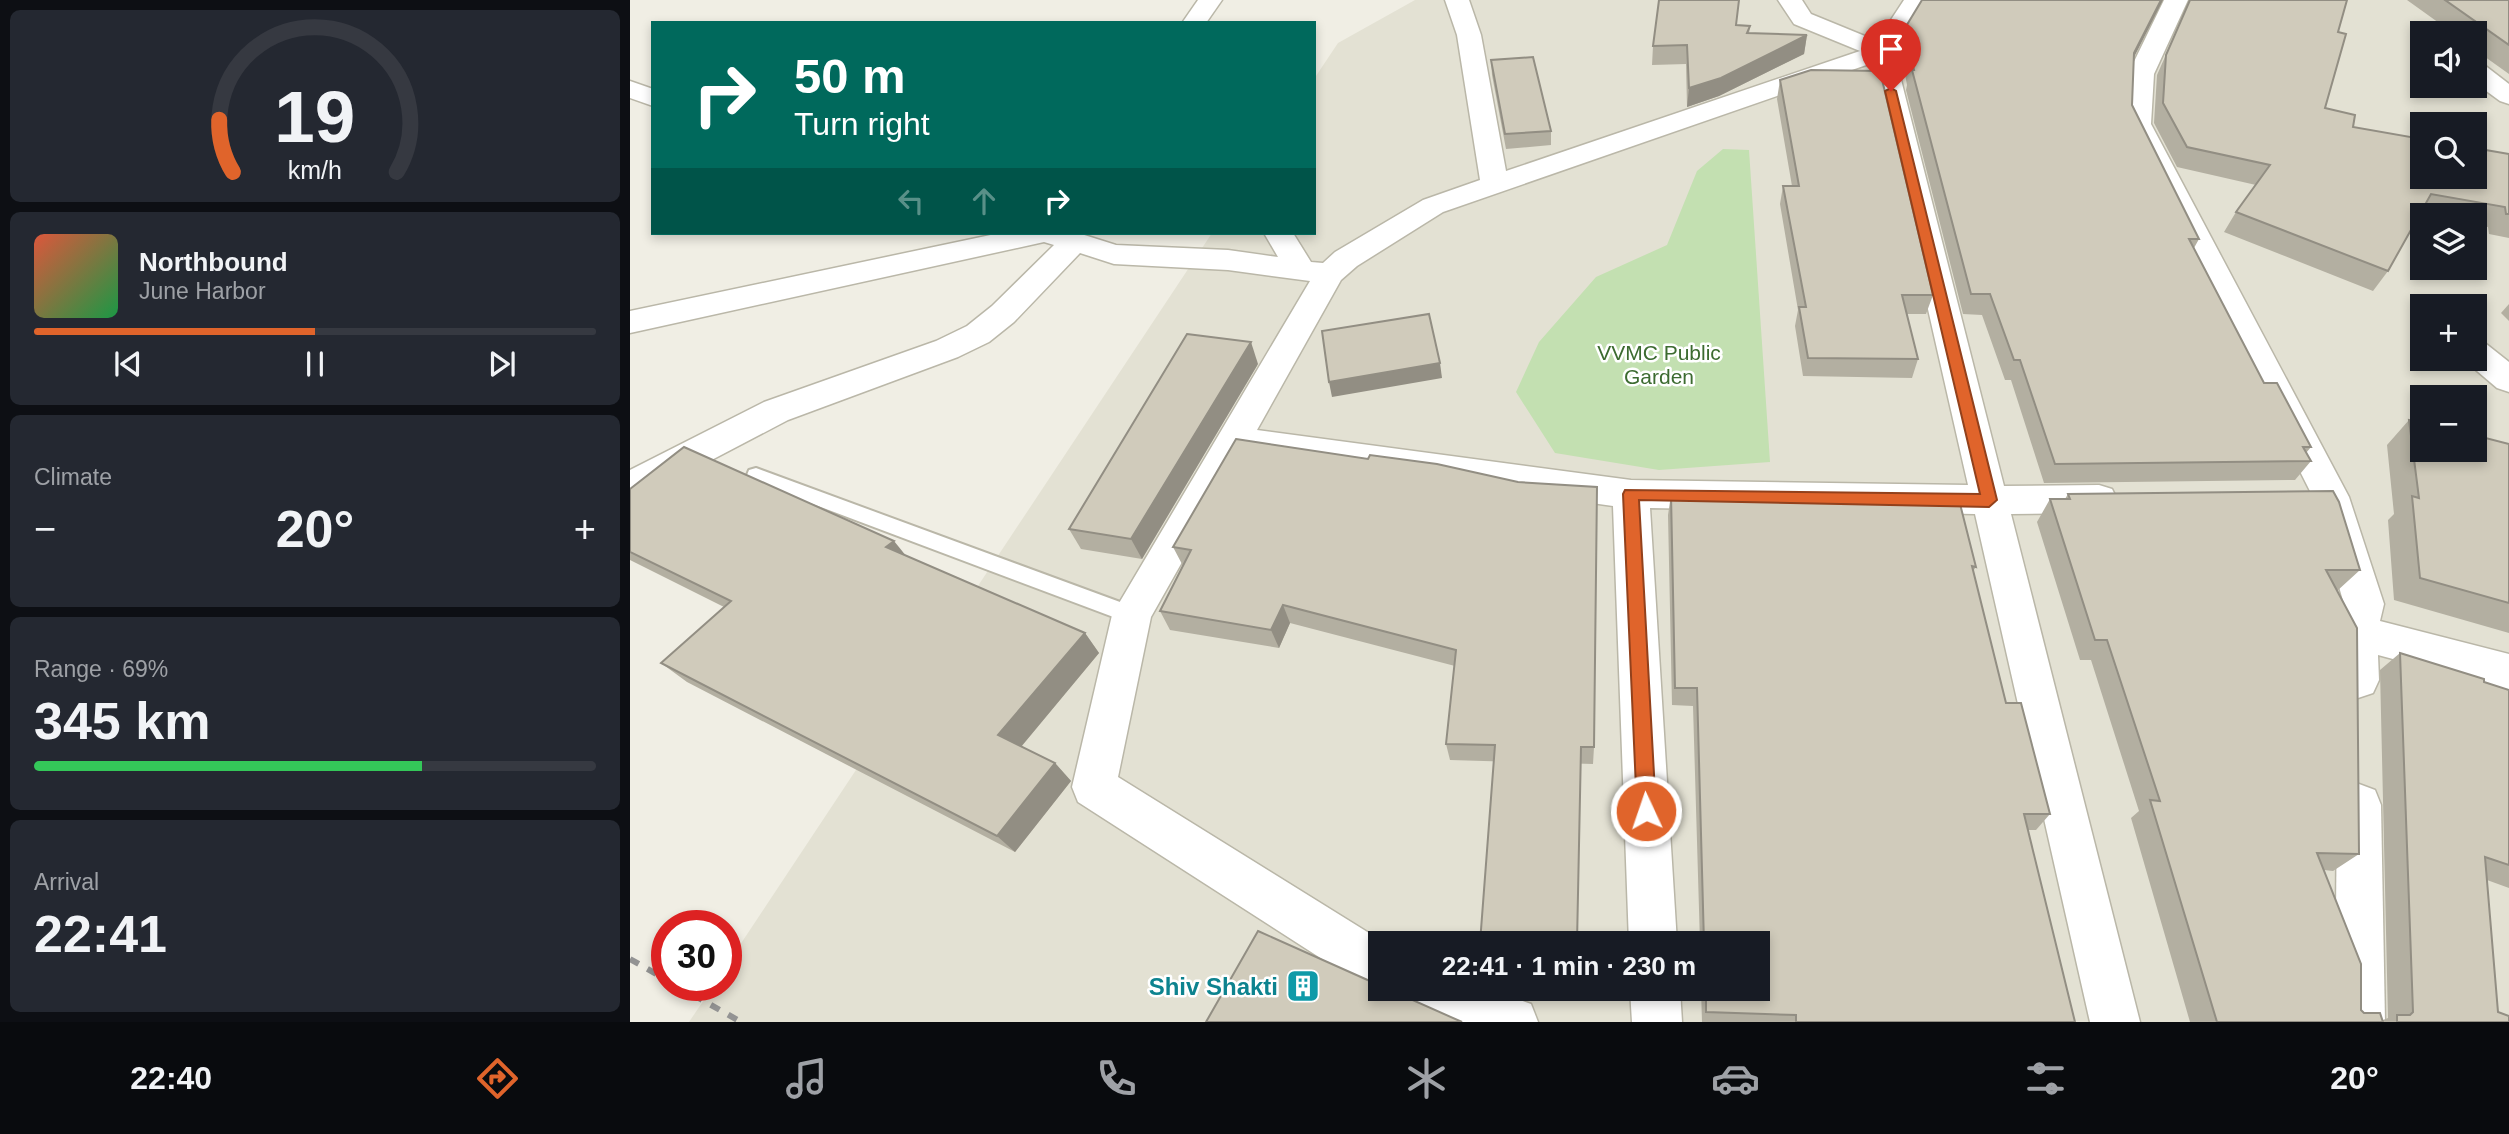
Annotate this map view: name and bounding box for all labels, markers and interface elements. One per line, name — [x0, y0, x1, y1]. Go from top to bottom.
pin — [1861, 19, 1921, 91]
map controls — [2410, 21, 2487, 462]
button: sound — [2410, 21, 2487, 98]
icon: arrive — [1872, 30, 1910, 68]
icon: right — [679, 49, 770, 140]
text: 50 m — [794, 49, 906, 103]
text: 19 — [275, 77, 355, 158]
text: Turn right — [794, 106, 930, 142]
button: search — [2410, 112, 2487, 189]
text: km/h — [288, 156, 342, 184]
icon: left — [892, 182, 930, 220]
icon: ahead — [965, 182, 1003, 220]
icon: right — [1038, 182, 1076, 220]
button: layers — [2410, 203, 2487, 280]
text: Northbound — [139, 247, 288, 277]
text: June Harbor — [139, 278, 266, 304]
button: + — [2410, 294, 2487, 371]
park label: VVMC Public Garden — [1597, 341, 1721, 388]
icon: previous — [109, 345, 147, 383]
icon: pause — [296, 345, 334, 383]
icon: next — [483, 345, 521, 383]
button: − — [2410, 385, 2487, 462]
text: Climate — [34, 464, 112, 490]
text: 20° — [276, 500, 354, 558]
text: − — [34, 508, 56, 550]
text: + — [574, 508, 596, 550]
text: Range · 69% — [34, 656, 168, 682]
text: 345 km — [34, 692, 210, 750]
position arrow — [1609, 774, 1683, 848]
text: Arrival — [34, 869, 99, 895]
text: 22:41 — [34, 905, 167, 963]
speed limit sign: 30 — [651, 910, 742, 1001]
text: 22:41 · 1 min · 230 m — [1442, 951, 1696, 981]
building icon: Shiv Shakti — [1284, 967, 1322, 1005]
place label: Shiv Shakti — [1149, 973, 1278, 1000]
icon: directions — [473, 1054, 522, 1103]
icon: music — [782, 1054, 831, 1103]
icon: phone — [1092, 1054, 1141, 1103]
icon: climate — [1402, 1054, 1451, 1103]
icon: car — [1711, 1054, 1760, 1103]
icon: filters — [2021, 1054, 2070, 1103]
text: 22:40 — [130, 1060, 212, 1096]
text: 20° — [2330, 1060, 2379, 1096]

